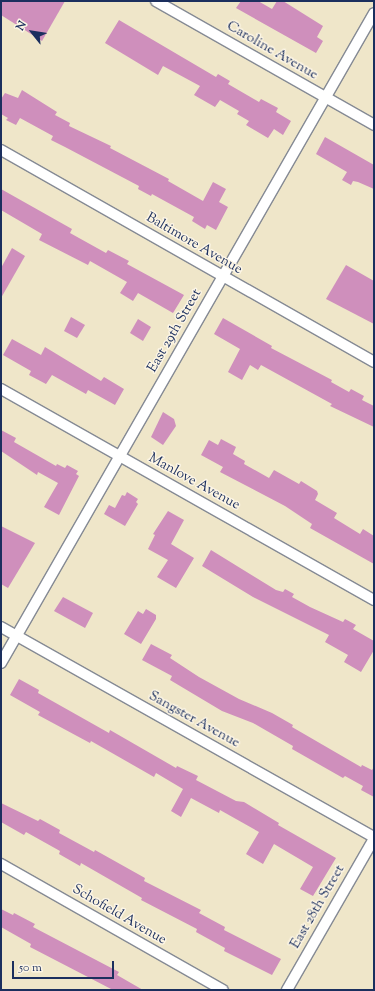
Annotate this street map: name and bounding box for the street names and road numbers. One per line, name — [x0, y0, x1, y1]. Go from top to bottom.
street label: Caroline Avenue — [223, 18, 321, 84]
street label: Baltimore Avenue — [143, 210, 245, 278]
street label: East 29th Street — [144, 286, 206, 376]
street label: Manlove Avenue — [145, 450, 243, 514]
street label: Sangster Avenue — [146, 688, 242, 752]
street label: East 28th Street — [287, 862, 349, 952]
street label: Schofield Avenue — [69, 881, 169, 949]

